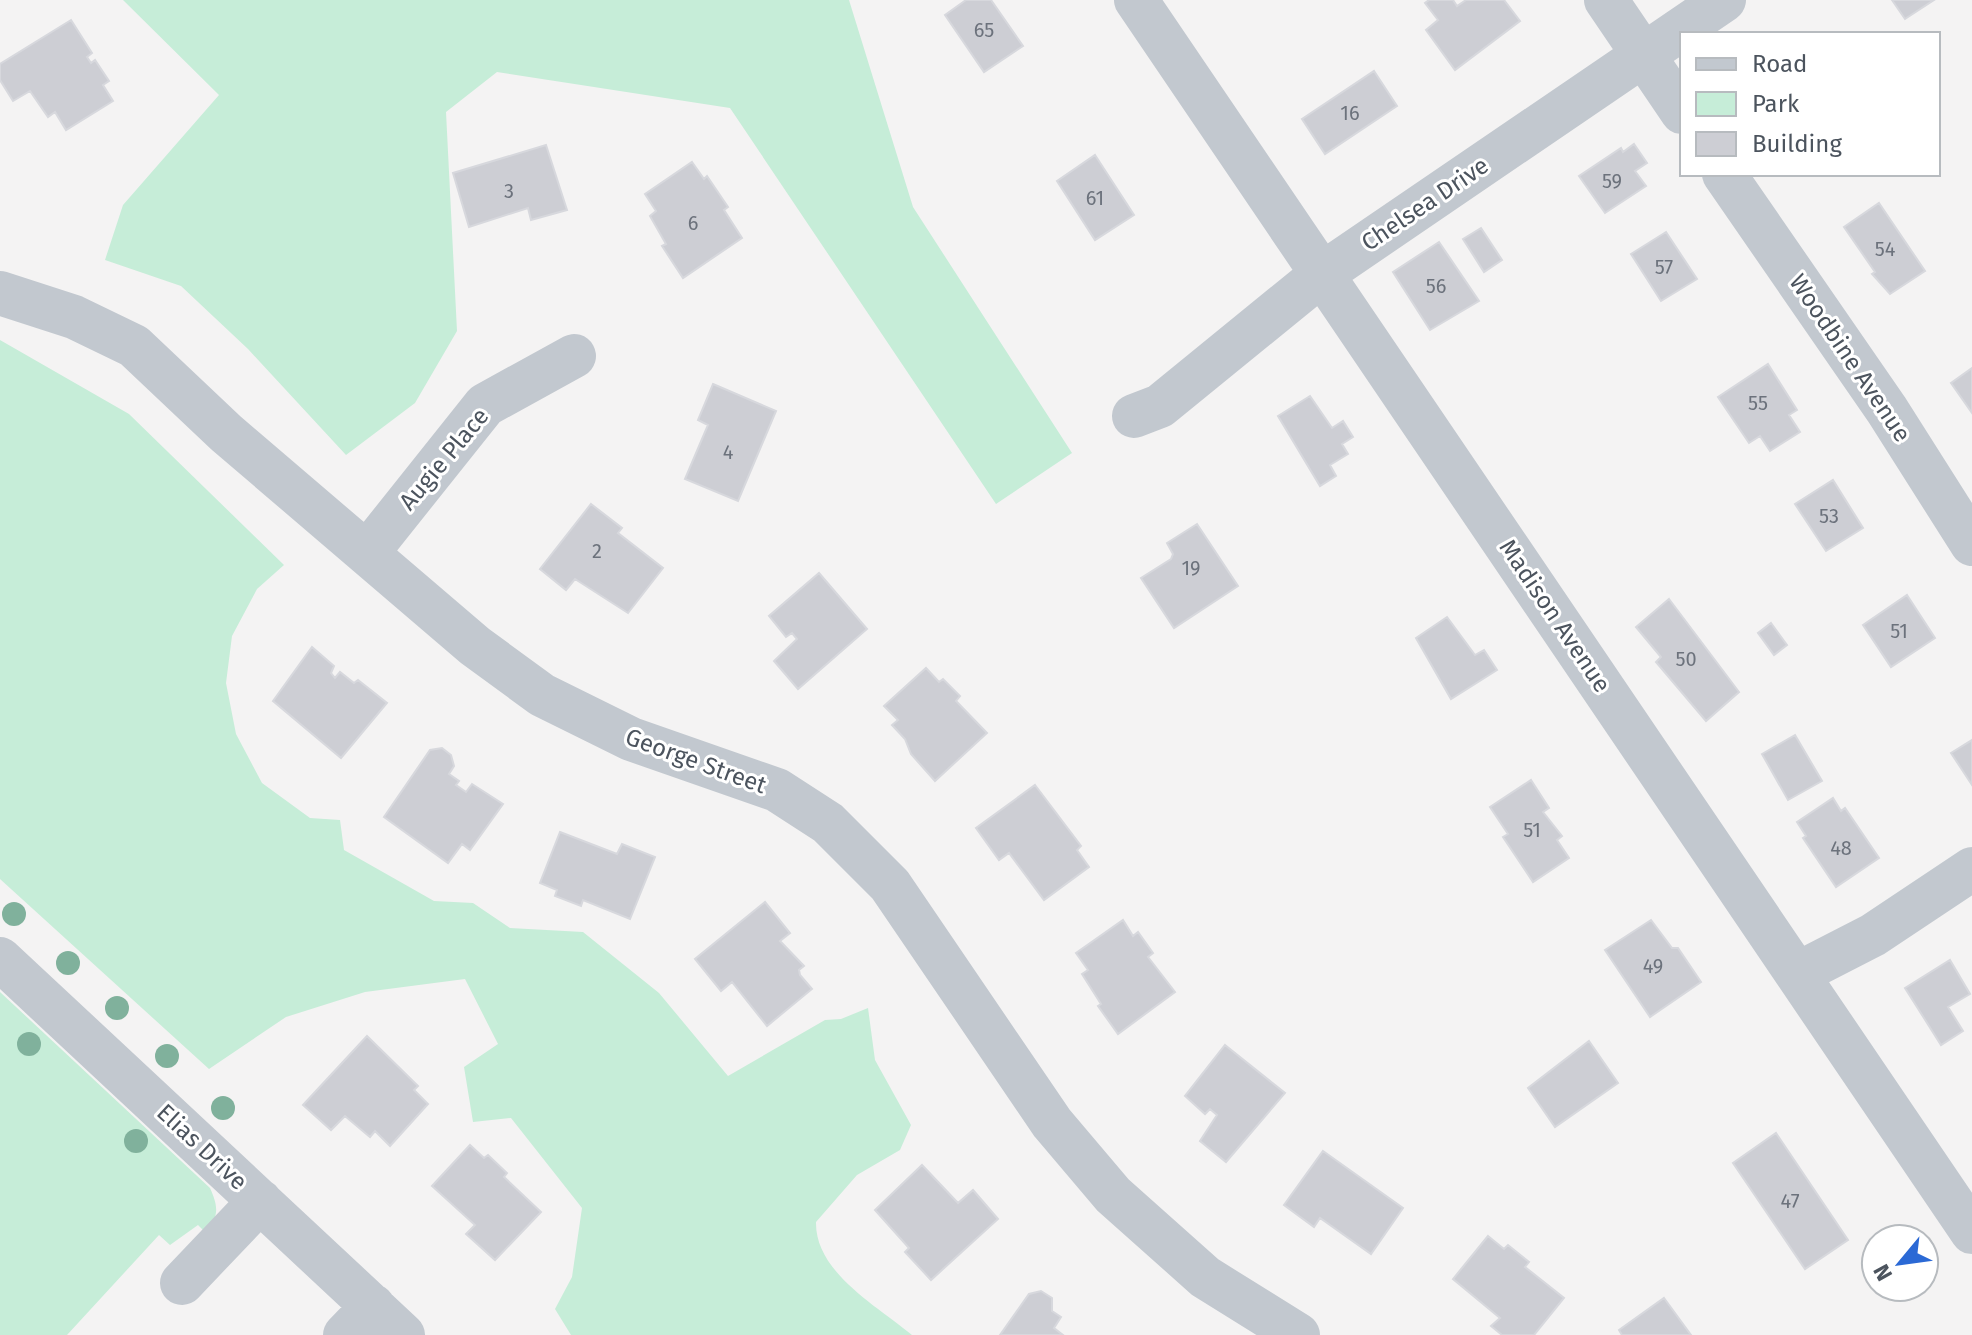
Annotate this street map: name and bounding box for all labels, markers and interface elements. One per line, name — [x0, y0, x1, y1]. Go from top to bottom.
house number: 65 — [974, 18, 994, 42]
legend — [1680, 32, 1940, 176]
text: Road — [1752, 50, 1807, 78]
text: Park — [1752, 90, 1800, 118]
house number: 16 — [1340, 101, 1360, 125]
text: Building — [1752, 130, 1842, 158]
street label: Chelsea Drive — [1356, 151, 1494, 257]
house number: 59 — [1602, 169, 1622, 193]
house number: 3 — [504, 179, 514, 203]
house number: 61 — [1086, 186, 1104, 210]
house number: 6 — [688, 211, 698, 235]
house number: 54 — [1875, 237, 1896, 261]
house number: 57 — [1655, 255, 1673, 279]
street label: Woodbine Avenue — [1784, 269, 1916, 447]
house number: 56 — [1426, 274, 1446, 298]
house number: 55 — [1748, 391, 1768, 415]
street label: Augie Place — [393, 402, 495, 516]
house number: 4 — [723, 440, 734, 464]
house number: 53 — [1819, 504, 1839, 528]
street label: Madison Avenue — [1494, 534, 1616, 698]
house number: 2 — [592, 539, 602, 563]
house number: 19 — [1181, 556, 1201, 580]
house number: 51 — [1890, 619, 1908, 643]
house number: 50 — [1675, 647, 1697, 671]
street label: George Street — [622, 723, 771, 800]
house number: 51 — [1523, 818, 1541, 842]
house number: 48 — [1830, 836, 1852, 860]
house number: 49 — [1643, 954, 1663, 978]
street label: Elias Drive — [151, 1098, 253, 1196]
house number: 47 — [1780, 1189, 1800, 1213]
north arrow — [1860, 1223, 1940, 1303]
text: N — [1868, 1260, 1898, 1285]

